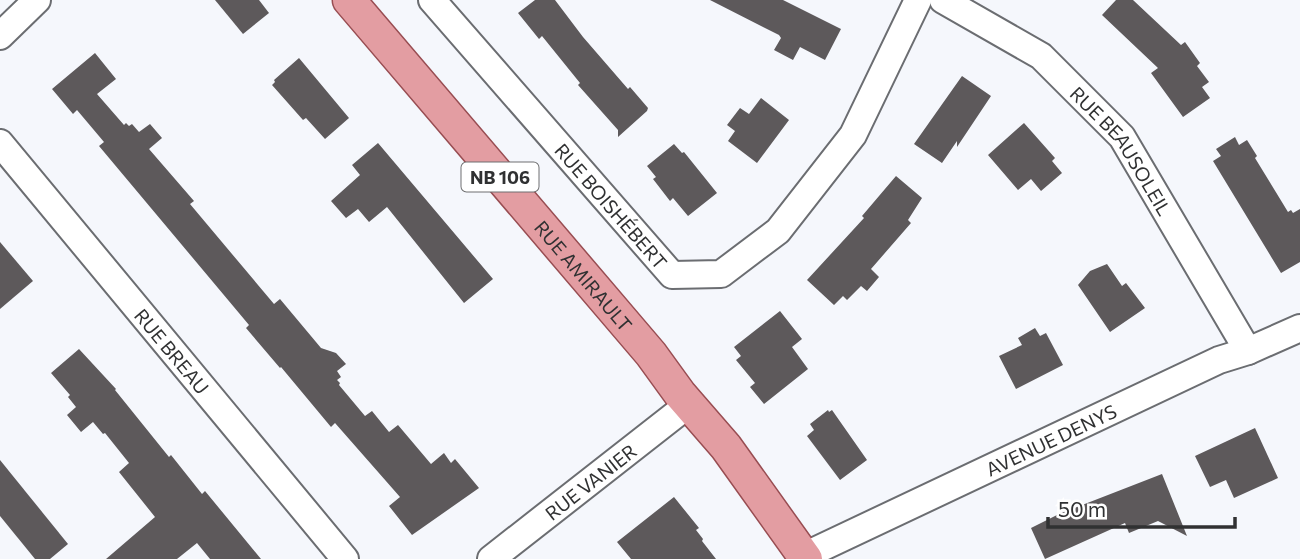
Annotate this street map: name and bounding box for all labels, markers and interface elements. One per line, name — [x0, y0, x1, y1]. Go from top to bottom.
street label: RUE BEAUSOLEIL — [1066, 81, 1177, 219]
street label: RUE BOISHÉBERT — [551, 138, 672, 273]
road number: NB 106 — [462, 162, 538, 192]
street label: RUE AMIRAULT — [530, 215, 638, 335]
street label: RUE BREAU — [130, 304, 214, 398]
street label: AVENUE DENYS — [982, 399, 1120, 480]
street label: RUE VANIER — [540, 438, 641, 524]
scale bar — [1048, 486, 1235, 530]
text: 50 m — [1058, 496, 1106, 521]

